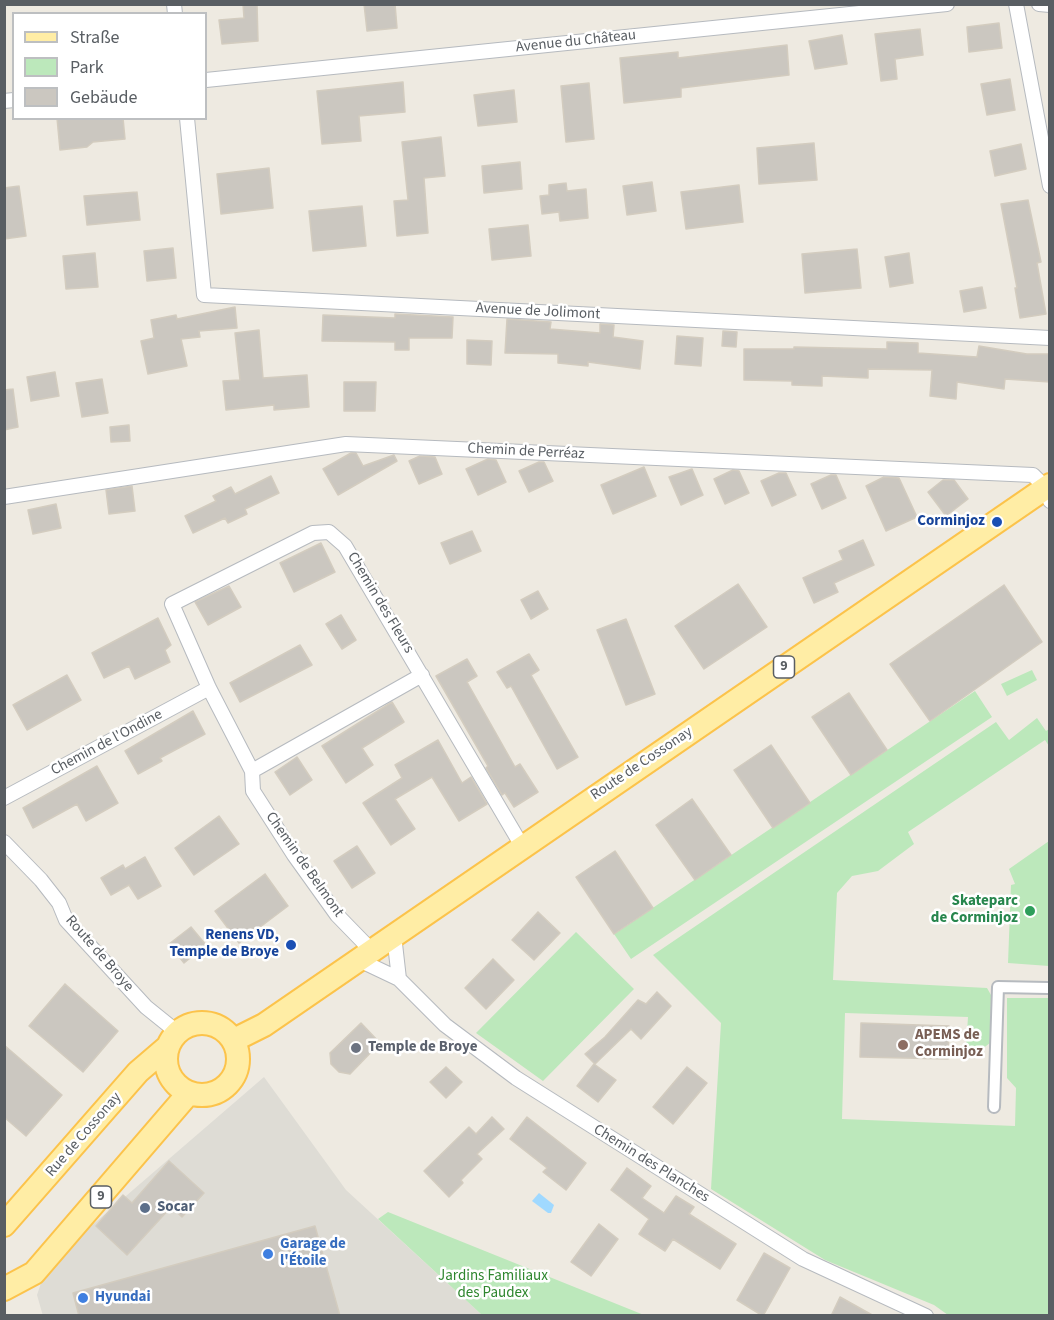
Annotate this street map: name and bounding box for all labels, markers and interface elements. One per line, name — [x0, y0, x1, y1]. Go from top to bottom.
legend — [12, 12, 207, 120]
text: Straße — [70, 25, 119, 50]
street label: Avenue du Château — [515, 27, 637, 57]
text: Park — [70, 55, 104, 80]
text: Gebäude — [70, 85, 138, 110]
street label: Avenue de Jolimont — [475, 300, 601, 324]
street label: Chemin de Perréaz — [467, 440, 585, 464]
place label: Corminjoz — [917, 513, 985, 531]
marker: Corminjoz — [990, 515, 1004, 529]
street label: Chemin des Fleurs — [343, 549, 417, 657]
road number: 9 — [774, 656, 794, 678]
street label: Chemin de l'Ondine — [48, 706, 166, 780]
street label: Route de Cossonay — [588, 723, 696, 805]
street label: Chemin de Belmont — [261, 809, 347, 921]
place label: Skateparc de Corminjoz — [931, 893, 1018, 928]
marker: Skateparc de Corminjoz — [1023, 904, 1037, 918]
street label: Route de Broye — [61, 912, 137, 996]
place label: Renens VD, Temple de Broye — [170, 927, 279, 962]
marker: Renens VD, Temple de Broye — [284, 938, 298, 952]
place label: APEMS de Corminjoz — [915, 1027, 983, 1062]
marker: APEMS de Corminjoz — [896, 1038, 910, 1052]
place label: Temple de Broye — [368, 1039, 477, 1057]
marker: Temple de Broye — [349, 1041, 363, 1055]
street label: Rue de Cossonay — [42, 1089, 126, 1181]
street label: Chemin des Planches — [590, 1121, 712, 1207]
road number: 9 — [90, 1186, 112, 1208]
place label: Socar — [157, 1199, 194, 1217]
marker: Socar — [138, 1201, 152, 1215]
place label: Garage de l'Étoile — [280, 1236, 346, 1271]
marker: Garage de l'Étoile — [261, 1247, 275, 1261]
park label: Jardins Familiaux des Paudex — [438, 1268, 548, 1303]
place label: Hyundai — [95, 1289, 151, 1307]
marker: Hyundai — [76, 1291, 90, 1305]

